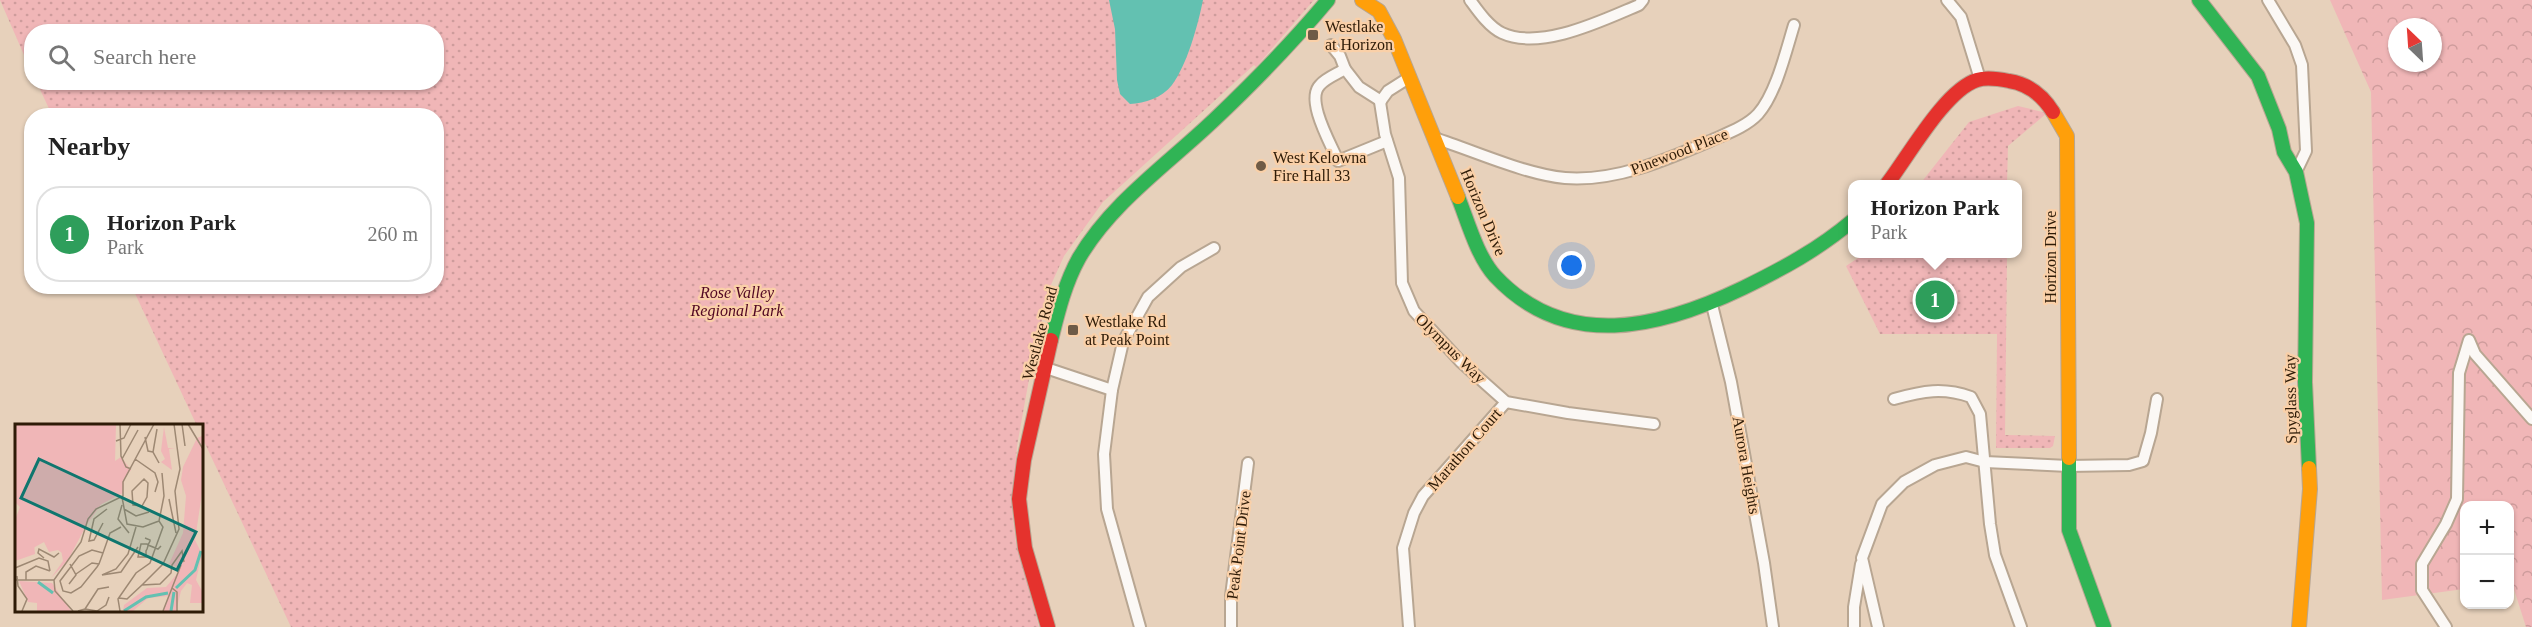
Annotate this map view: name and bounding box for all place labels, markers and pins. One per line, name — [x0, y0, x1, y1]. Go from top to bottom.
place label: Westlake at Horizon — [1325, 18, 1393, 53]
marker: Westlake at Horizon — [1306, 28, 1320, 42]
place label: West Kelowna Fire Hall 33 — [1273, 149, 1366, 184]
marker: West Kelowna Fire Hall 33 — [1254, 159, 1268, 173]
pin: 1 — [1916, 278, 1954, 322]
place label: Westlake Rd at Peak Point — [1085, 313, 1170, 348]
marker: Westlake Rd at Peak Point — [1066, 323, 1080, 337]

